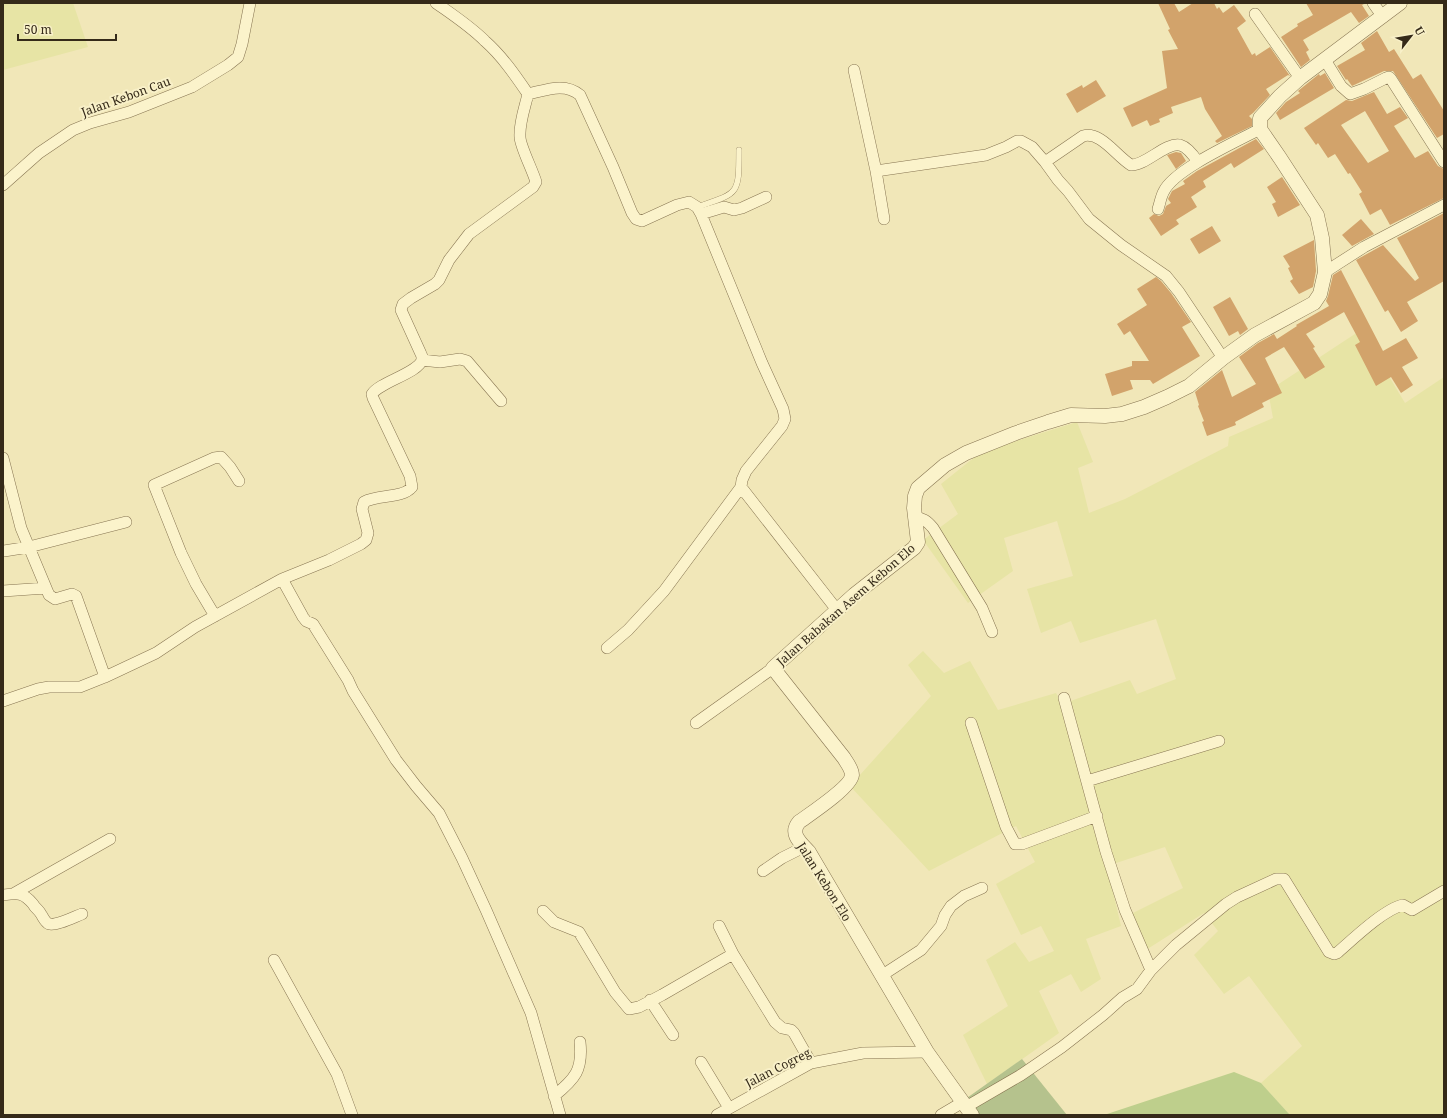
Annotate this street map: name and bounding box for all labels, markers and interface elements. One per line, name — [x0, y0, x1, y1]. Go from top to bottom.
scale bar — [18, 16, 116, 42]
north arrow — [1391, 16, 1431, 56]
text: 50 m — [24, 21, 52, 38]
text: U — [1411, 23, 1429, 39]
street label: Jalan Kebon Cau — [78, 72, 173, 121]
street label: Jalan Babakan Asem Kebon Elo — [772, 540, 919, 670]
street label: Jalan Kebon Elo — [793, 838, 856, 925]
street label: Jalan Cogreg — [741, 1043, 814, 1092]

